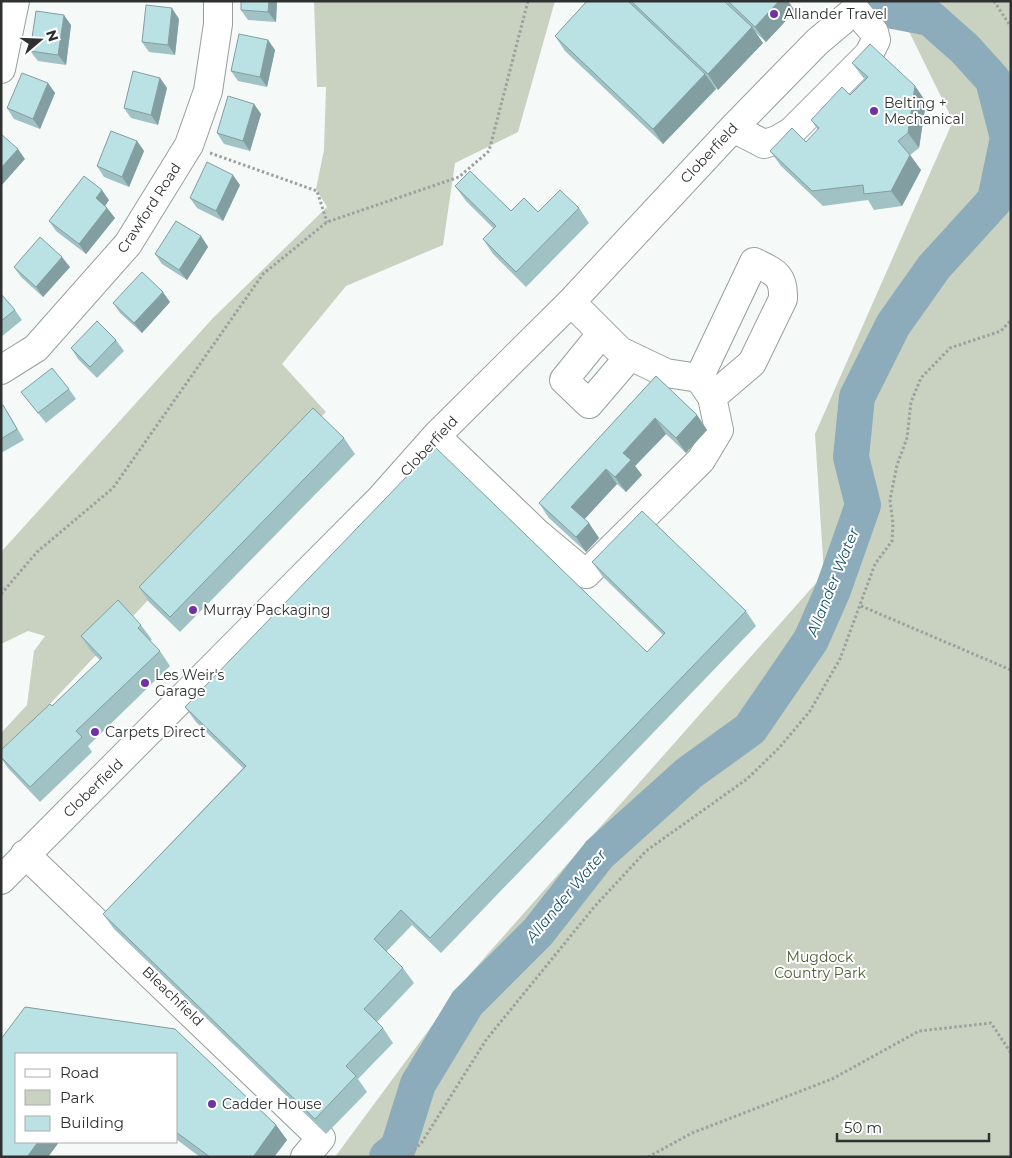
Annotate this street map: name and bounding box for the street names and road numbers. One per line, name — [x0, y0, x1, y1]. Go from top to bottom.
street label: Cloberfield — [676, 119, 742, 187]
street label: Crawford Road — [113, 159, 185, 257]
street label: Cloberfield — [396, 412, 462, 480]
street label: Cloberfield — [59, 755, 127, 821]
street label: Bleachfield — [139, 962, 207, 1030]

